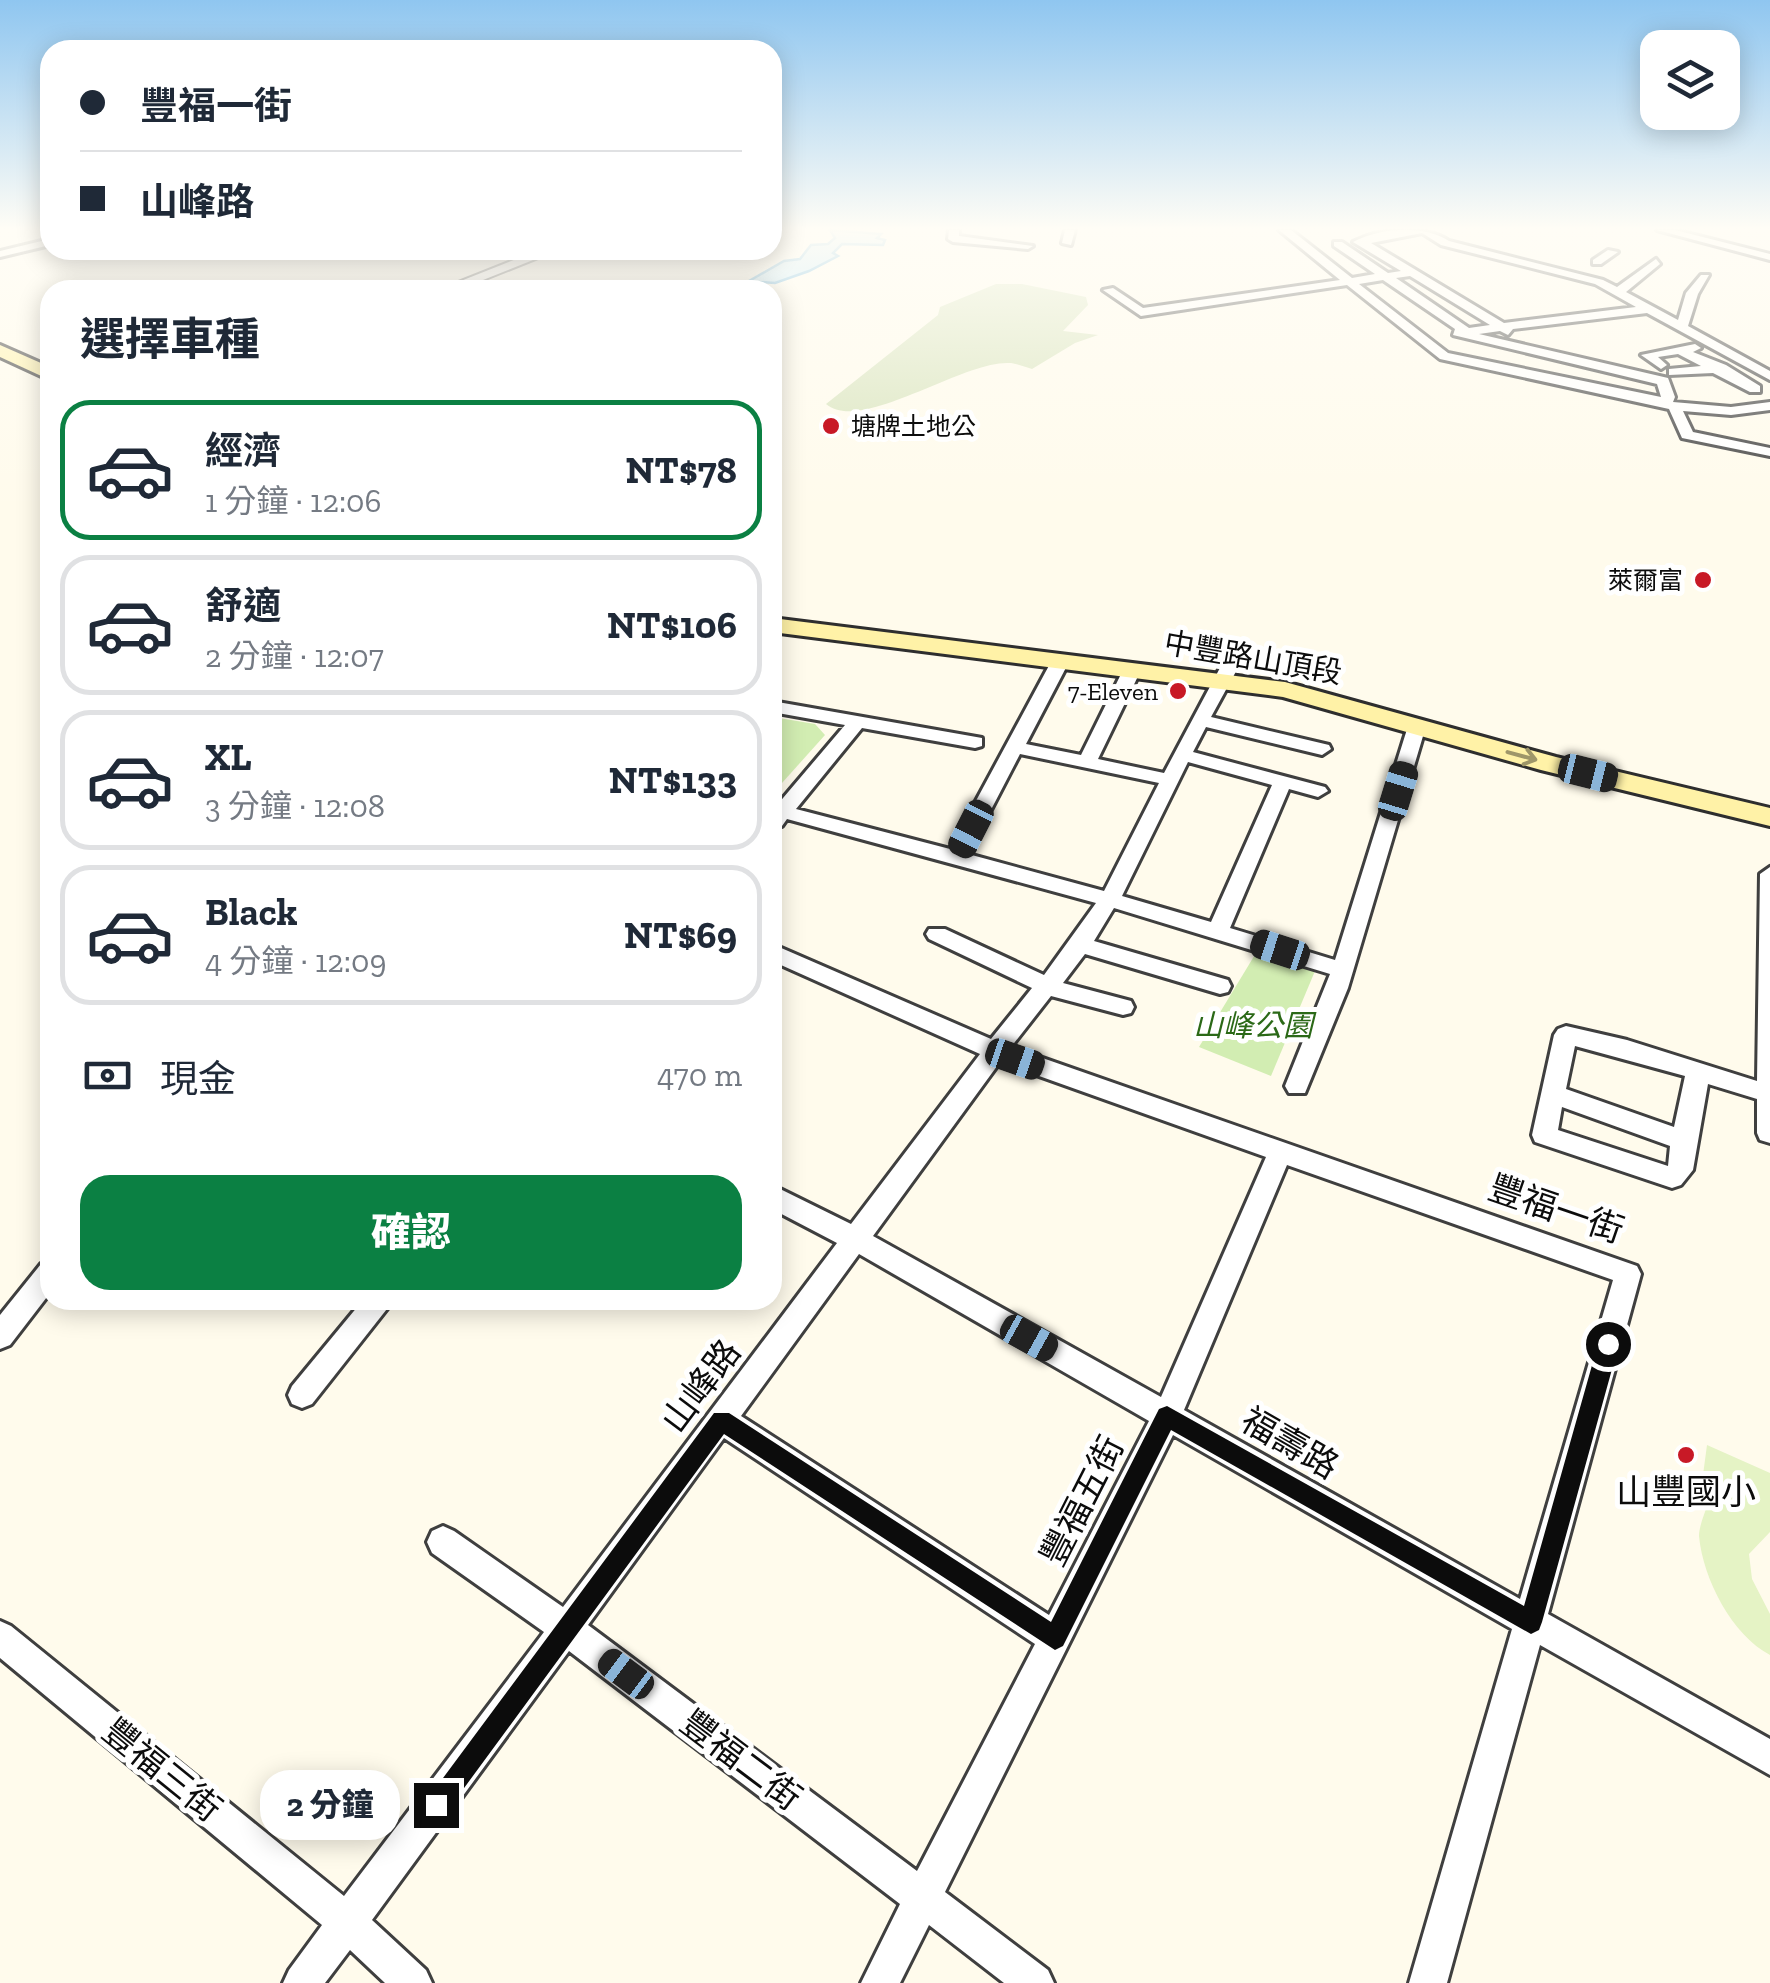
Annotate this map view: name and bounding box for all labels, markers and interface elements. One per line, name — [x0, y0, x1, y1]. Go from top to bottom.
map controls — [1640, 30, 1740, 130]
button: layers — [1640, 30, 1740, 130]
text: 豐福一街 — [140, 83, 292, 129]
text: 山峰路 — [140, 179, 254, 225]
text: 選擇車種 — [80, 313, 260, 367]
place label: 塘牌土地公 — [851, 411, 976, 441]
marker: 塘牌土地公 — [820, 415, 842, 437]
icon: car — [85, 425, 175, 515]
text: 經濟 — [205, 428, 281, 474]
text: NT$78 — [625, 447, 737, 493]
text: 1 分鐘 · 12:06 — [205, 482, 382, 520]
place label: 萊爾富 — [1608, 565, 1683, 595]
marker: 萊爾富 — [1692, 569, 1714, 591]
icon: car — [85, 580, 175, 670]
text: 舒適 — [205, 583, 281, 629]
text: NT$106 — [607, 602, 737, 648]
street label: 中豐路山頂段 — [1161, 625, 1345, 691]
text: 2 分鐘 · 12:07 — [205, 637, 384, 675]
place label: 7-Eleven — [1068, 676, 1159, 706]
marker: 7-Eleven — [1167, 680, 1189, 702]
text: XL — [205, 734, 252, 780]
icon: car — [85, 735, 175, 825]
one-way arrow — [1506, 747, 1537, 766]
car — [1555, 751, 1621, 795]
text: NT$133 — [609, 757, 737, 803]
car — [1375, 758, 1421, 824]
text: 3 分鐘 · 12:08 — [205, 787, 385, 825]
car — [944, 795, 998, 863]
text: Black — [205, 889, 298, 935]
icon: car — [85, 890, 175, 980]
text: NT$69 — [624, 912, 737, 958]
car — [1247, 926, 1313, 974]
text: 4 分鐘 · 12:09 — [205, 942, 386, 980]
park label: 山峰公園 — [1193, 1008, 1317, 1044]
car — [982, 1035, 1048, 1083]
icon: cash — [80, 1048, 135, 1103]
text: 現金 — [160, 1056, 236, 1102]
text: 470 m — [657, 1056, 742, 1094]
street label: 豐福一街 — [1483, 1166, 1629, 1252]
button: 確認 — [80, 1175, 742, 1290]
car — [995, 1310, 1063, 1366]
route start — [1586, 1322, 1631, 1367]
street label: 山峰路 — [653, 1331, 749, 1441]
street label: 福壽路 — [1234, 1399, 1346, 1487]
street label: 豐福五街 — [1032, 1429, 1132, 1573]
marker: 山豐國小 — [1675, 1444, 1697, 1466]
place label: 山豐國小 — [1616, 1471, 1756, 1513]
car — [593, 1644, 659, 1704]
street label: 豐福二街 — [672, 1701, 810, 1819]
street label: 豐福三街 — [94, 1710, 230, 1830]
callout: 2 分鐘 — [261, 1770, 401, 1840]
route end — [414, 1783, 459, 1828]
text: 2 分鐘 — [286, 1786, 374, 1824]

